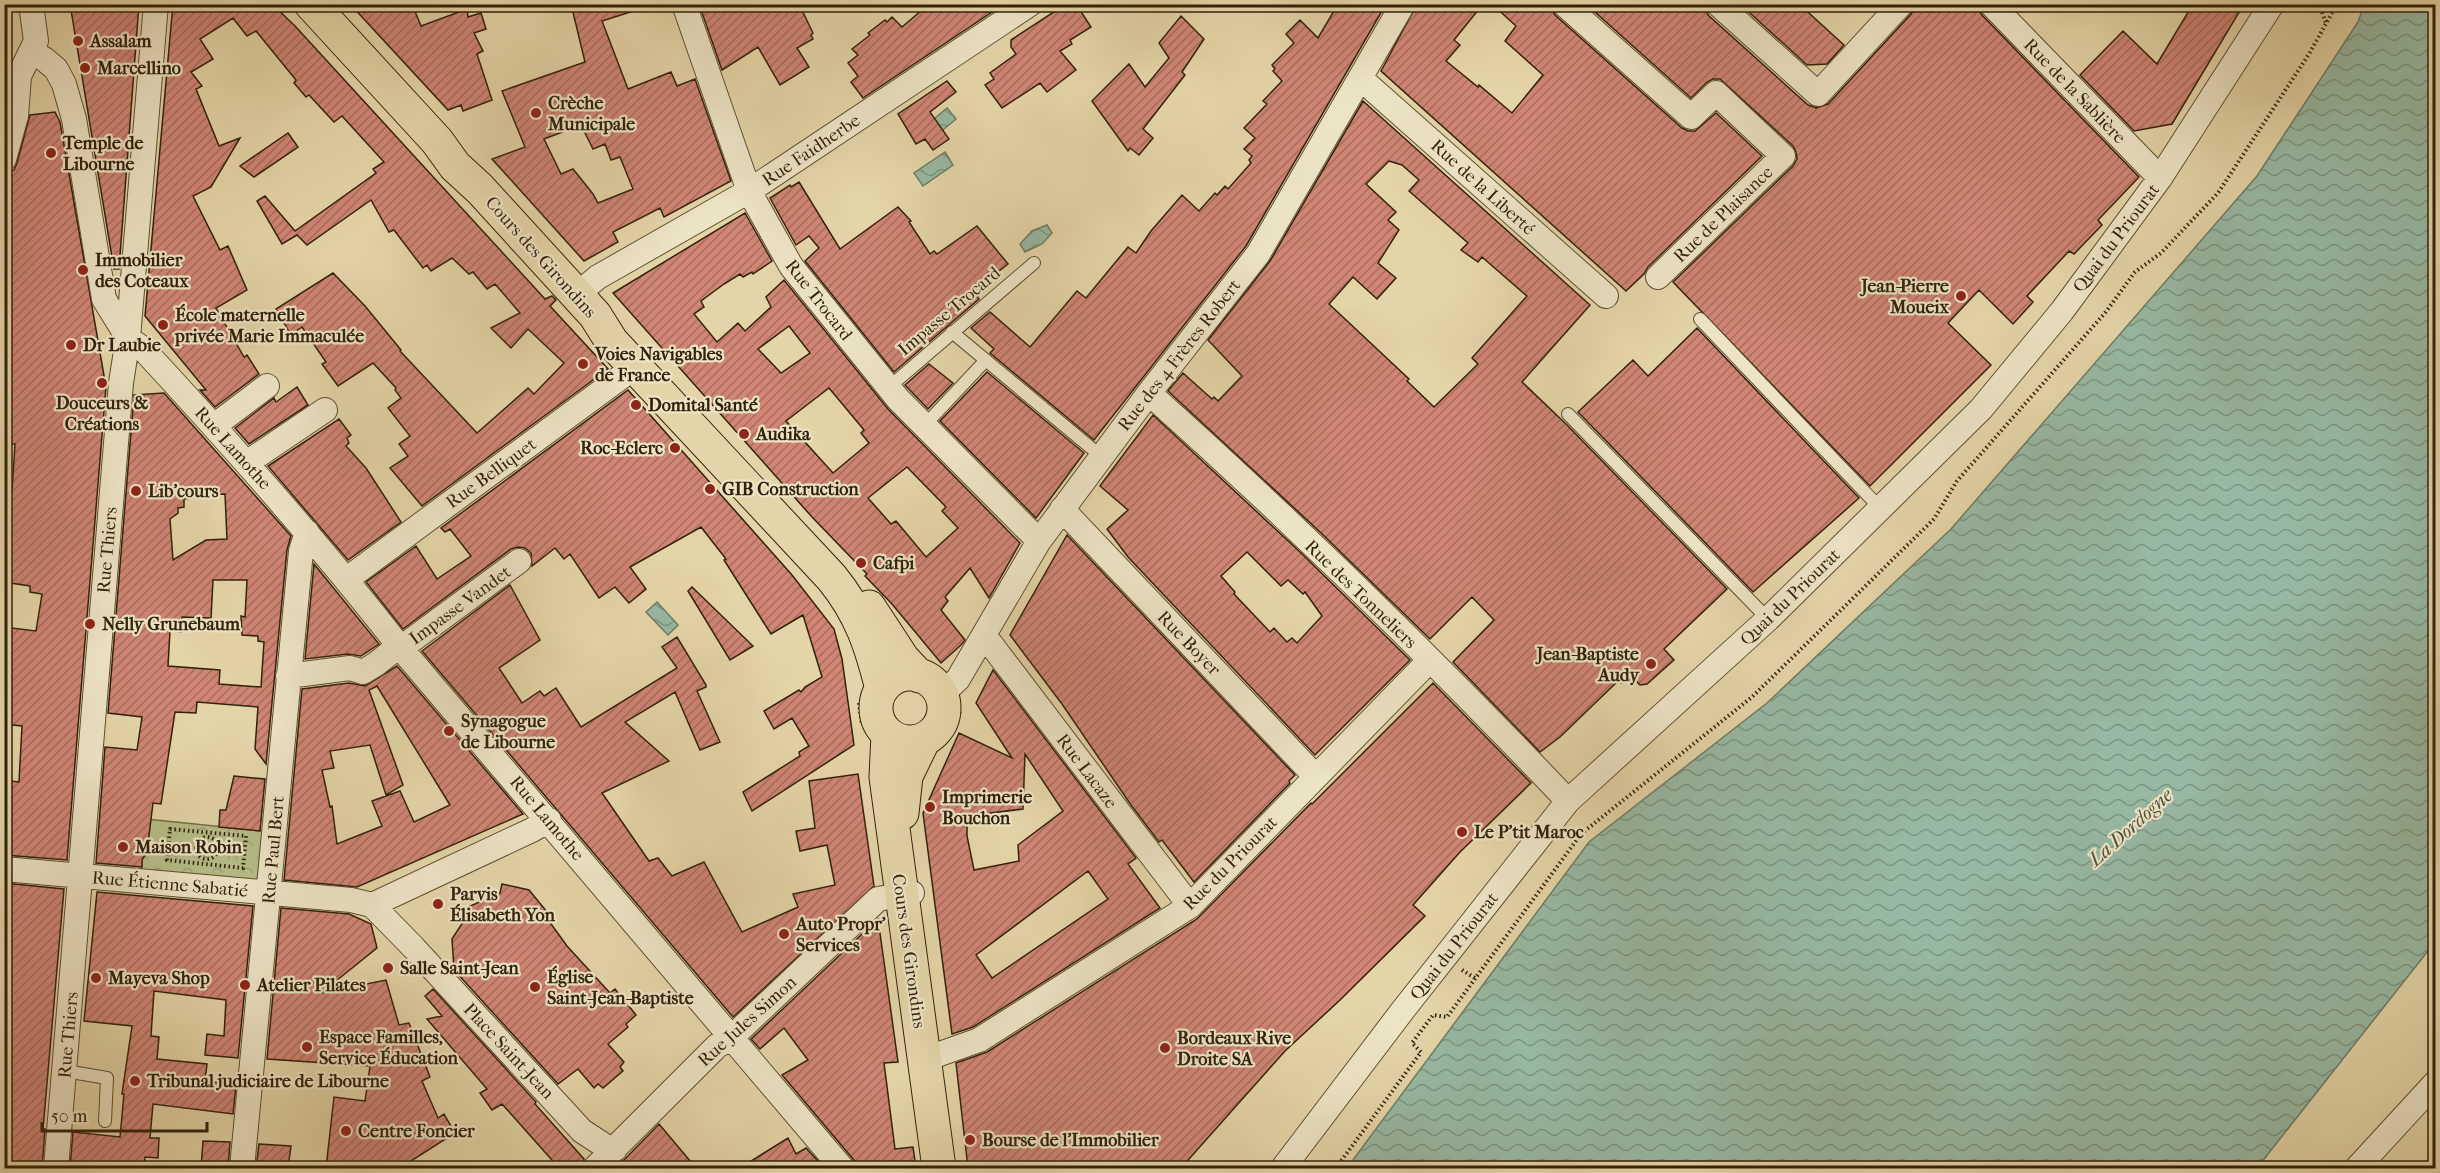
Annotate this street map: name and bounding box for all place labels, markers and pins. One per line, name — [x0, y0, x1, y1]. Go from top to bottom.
place label: Assalam — [89, 31, 153, 52]
marker: Assalam — [71, 34, 85, 48]
place label: Marcellino — [96, 58, 181, 79]
marker: Marcellino — [78, 61, 92, 75]
place label: Crèche Municipale — [547, 93, 635, 135]
marker: Crèche Municipale — [529, 106, 543, 120]
place label: Temple de Libourne — [62, 133, 143, 175]
marker: Temple de Libourne — [44, 146, 58, 160]
place label: Immobilier des Coteaux — [95, 250, 189, 292]
marker: Immobilier des Coteaux — [76, 263, 90, 277]
place label: Jean-Pierre Moueix — [1859, 276, 1950, 318]
marker: Jean-Pierre Moueix — [1954, 289, 1968, 303]
place label: École maternelle privée Marie Immaculée — [174, 303, 364, 347]
marker: École maternelle privée Marie Immaculée — [156, 318, 170, 332]
place label: Dr Laubie — [83, 335, 161, 356]
marker: Dr Laubie — [64, 338, 78, 352]
place label: Voies Navigables de France — [594, 344, 723, 386]
marker: Voies Navigables de France — [576, 357, 590, 371]
marker: Douceurs & Créations — [95, 376, 109, 390]
place label: Douceurs & Créations — [56, 393, 149, 435]
place label: Domital Santé — [648, 395, 758, 416]
marker: Domital Santé — [629, 398, 643, 412]
place label: Audika — [755, 424, 811, 445]
marker: Audika — [737, 427, 751, 441]
place label: Roc-Eclerc — [580, 438, 663, 459]
marker: Roc-Eclerc — [668, 441, 682, 455]
place label: GIB Construction — [722, 479, 859, 500]
place label: Lib'cours — [148, 481, 219, 502]
marker: GIB Construction — [703, 482, 717, 496]
marker: Lib'cours — [129, 484, 143, 498]
place label: Cafpi — [873, 553, 915, 574]
marker: Cafpi — [854, 556, 868, 570]
place label: Nelly Grunebaum — [102, 614, 241, 635]
marker: Nelly Grunebaum — [83, 617, 97, 631]
place label: Jean-Baptiste Audy — [1535, 644, 1640, 686]
marker: Jean-Baptiste Audy — [1644, 657, 1658, 671]
place label: Synagogue de Libourne — [461, 711, 555, 753]
marker: Synagogue de Libourne — [442, 724, 456, 738]
place label: Imprimerie Bouchon — [942, 787, 1032, 829]
marker: Imprimerie Bouchon — [923, 800, 937, 814]
place label: Le P'tit Maroc — [1474, 822, 1584, 843]
marker: Le P'tit Maroc — [1455, 825, 1469, 839]
place label: Maison Robin — [134, 837, 243, 858]
marker: Maison Robin — [116, 840, 130, 854]
place label: Parvis Élisabeth Yon — [450, 884, 556, 926]
marker: Parvis Élisabeth Yon — [431, 897, 445, 911]
place label: Auto Propr' Services — [795, 914, 886, 956]
marker: Auto Propr' Services — [777, 927, 791, 941]
place label: Salle Saint-Jean — [400, 958, 519, 979]
marker: Salle Saint-Jean — [381, 961, 395, 975]
place label: Église Saint-Jean-Baptiste — [547, 965, 694, 1009]
place label: Mayeva Shop — [107, 968, 210, 989]
marker: Mayeva Shop — [89, 971, 103, 985]
place label: Atelier Pilates — [256, 975, 366, 996]
marker: Atelier Pilates — [238, 978, 252, 992]
marker: Église Saint-Jean-Baptiste — [528, 980, 542, 994]
place label: Espace Familles, Service Éducation — [319, 1027, 459, 1069]
place label: Bordeaux Rive Droite SA — [1177, 1028, 1291, 1070]
marker: Espace Familles, Service Éducation — [300, 1040, 314, 1054]
marker: Bordeaux Rive Droite SA — [1158, 1041, 1172, 1055]
place label: Tribunal judiciaire de Libourne — [146, 1071, 389, 1092]
marker: Tribunal judiciaire de Libourne — [128, 1074, 142, 1088]
place label: Centre Foncier — [358, 1121, 475, 1142]
marker: Centre Foncier — [339, 1124, 353, 1138]
place label: Bourse de l'Immobilier — [982, 1130, 1159, 1151]
marker: Bourse de l'Immobilier — [963, 1133, 977, 1147]

